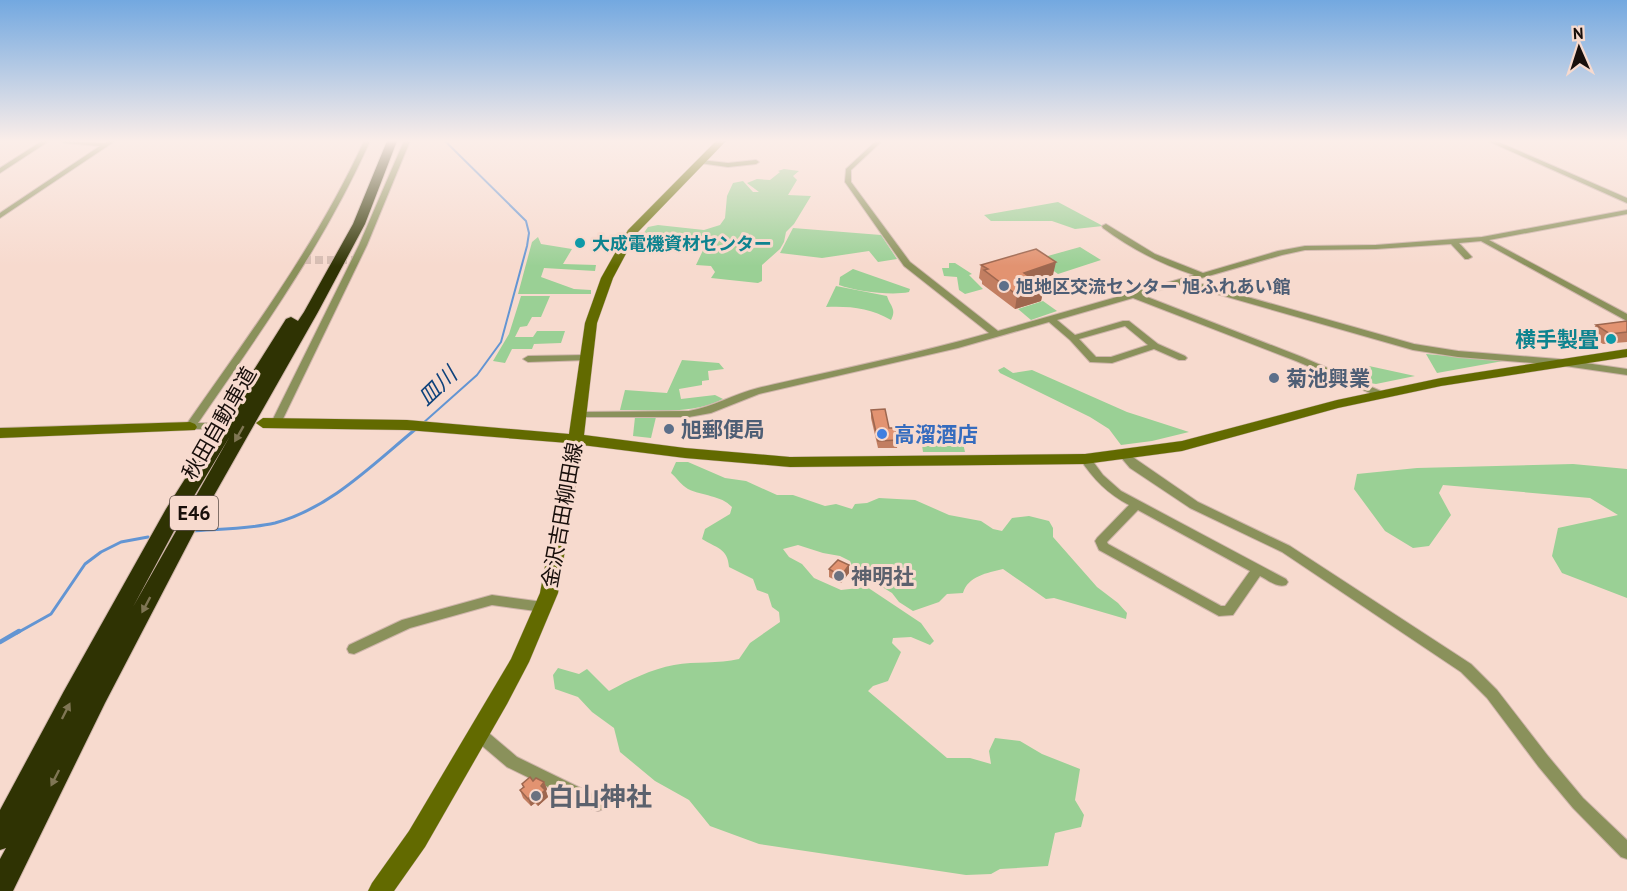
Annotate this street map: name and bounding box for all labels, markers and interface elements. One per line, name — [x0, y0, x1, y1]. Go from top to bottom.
north arrow — [1549, 18, 1609, 78]
text: N — [1572, 23, 1584, 43]
place label: 大成電機資材センター — [592, 232, 772, 255]
marker: 大成電機資材センター — [573, 236, 587, 250]
place label: 旭地区交流センター 旭ふれあい館 — [1016, 275, 1291, 298]
marker: 旭地区交流センター 旭ふれあい館 — [997, 279, 1011, 293]
place label: 横手製畳 — [1515, 326, 1599, 353]
marker: 横手製畳 — [1604, 332, 1618, 346]
water label: 皿川 — [411, 359, 464, 411]
street label: 秋田自動車道 — [176, 362, 262, 484]
place label: 菊池興業 — [1286, 365, 1370, 392]
marker: 菊池興業 — [1267, 371, 1281, 385]
place label: 旭郵便局 — [681, 416, 765, 443]
place label: 高溜酒店 — [894, 421, 978, 448]
marker: 旭郵便局 — [662, 422, 676, 436]
one-way arrow — [234, 426, 245, 442]
marker: 高溜酒店 — [875, 427, 889, 441]
street label: 金沢吉田柳田線 — [536, 440, 588, 590]
road number: E46 — [170, 496, 218, 530]
place label: 神明社 — [851, 563, 914, 590]
marker: 神明社 — [832, 569, 846, 583]
one-way arrow — [141, 597, 151, 614]
one-way arrow — [61, 702, 70, 719]
one-way arrow — [51, 769, 61, 787]
place label: 白山神社 — [548, 780, 652, 813]
marker: 白山神社 — [529, 789, 543, 803]

